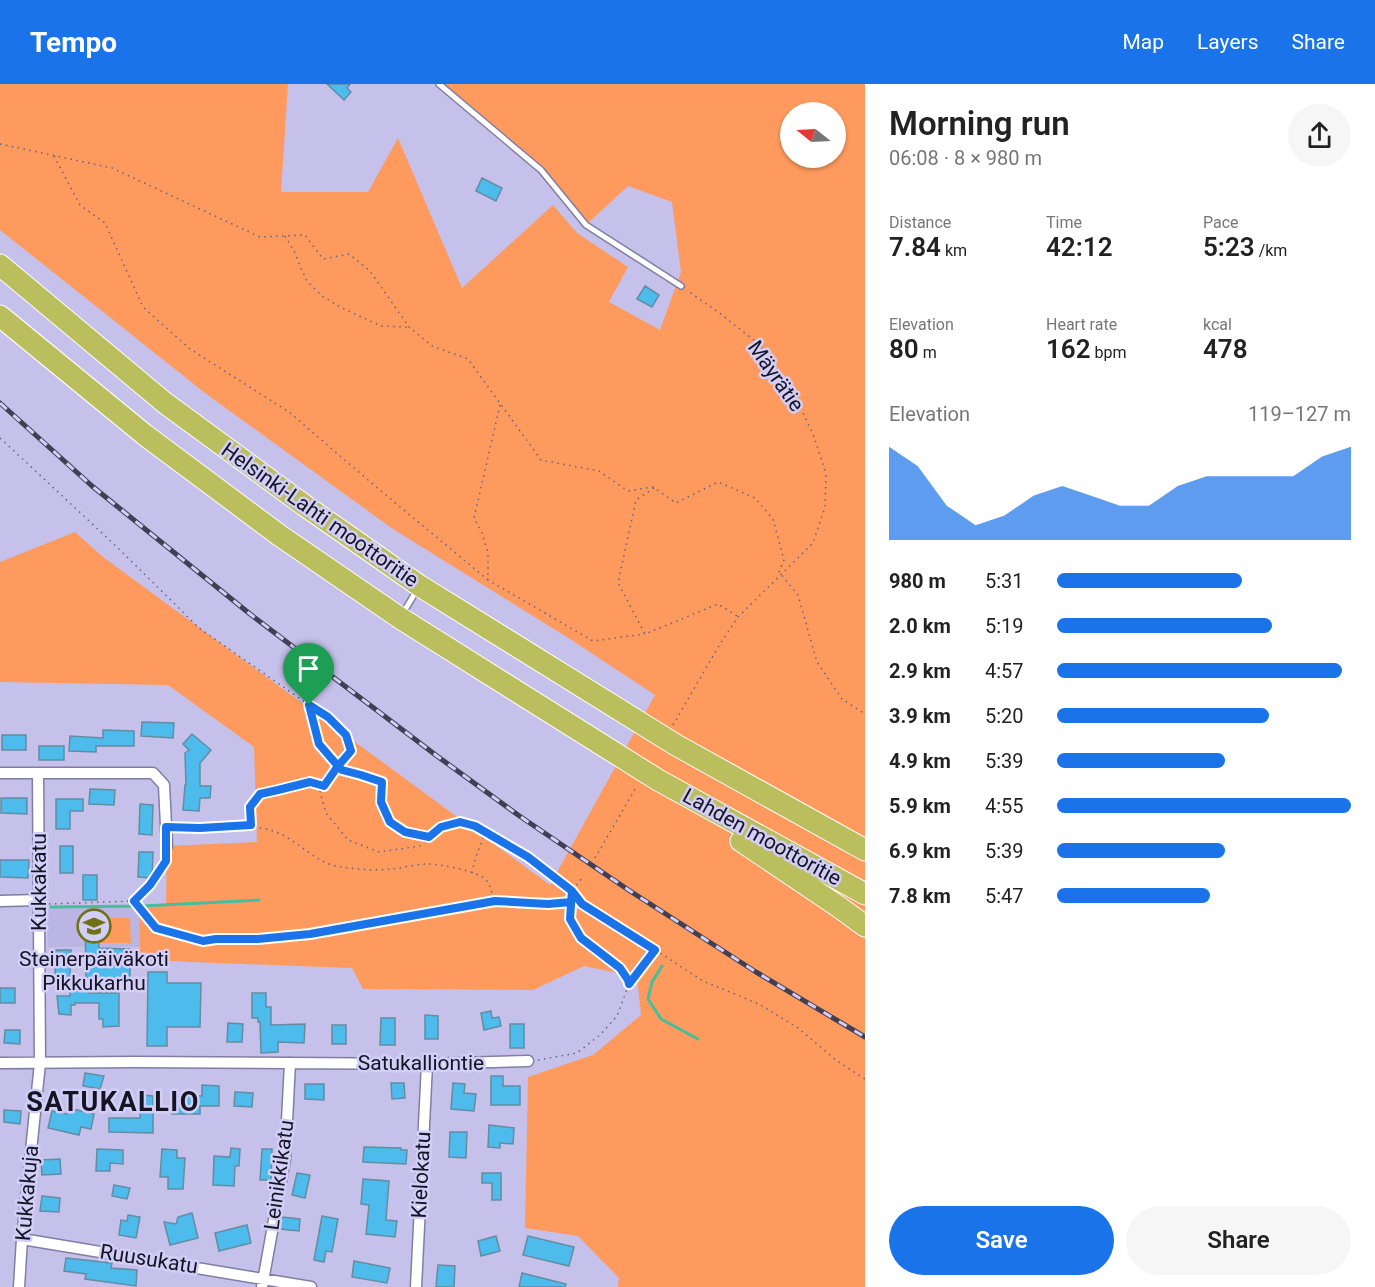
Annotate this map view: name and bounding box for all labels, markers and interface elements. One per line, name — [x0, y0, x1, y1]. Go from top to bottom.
text: Tempo — [30, 26, 117, 59]
text: Map — [1122, 30, 1164, 54]
text: Layers — [1197, 30, 1258, 54]
text: Share — [1291, 30, 1345, 54]
north arrow — [780, 102, 846, 168]
map controls — [780, 102, 846, 168]
text: Morning run — [889, 104, 1070, 143]
button: share — [1288, 104, 1351, 167]
text: 06:08 · 8 × 980 m — [889, 146, 1042, 170]
text: Distance — [889, 213, 951, 232]
text: Time — [1046, 213, 1082, 232]
text: Pace — [1203, 213, 1239, 232]
text: 7.84 — [889, 232, 941, 262]
text: 42:12 — [1046, 232, 1113, 262]
text: 5:23 — [1203, 232, 1255, 262]
text: km — [941, 241, 967, 260]
text: /km — [1255, 241, 1287, 260]
text: Elevation — [889, 315, 954, 334]
text: Heart rate — [1046, 315, 1117, 334]
text: kcal — [1203, 315, 1232, 334]
text: 80 — [889, 334, 919, 364]
text: 162 — [1046, 334, 1091, 364]
text: 478 — [1203, 334, 1248, 364]
street label: Mäyrätie — [743, 336, 809, 416]
text: m — [919, 343, 937, 362]
text: bpm — [1091, 343, 1127, 362]
text: Elevation — [889, 402, 970, 426]
text: 119–127 m — [1248, 402, 1351, 426]
street label: Helsinki-Lahti moottoritie — [217, 438, 423, 592]
text: 980 m — [889, 569, 946, 593]
text: 5:31 — [985, 569, 1024, 593]
text: 2.0 km — [889, 614, 951, 638]
text: 5:19 — [985, 614, 1024, 638]
pin — [283, 643, 334, 705]
icon: arrive — [292, 652, 325, 685]
text: 2.9 km — [889, 659, 951, 683]
text: 4:57 — [985, 659, 1024, 683]
text: 3.9 km — [889, 704, 951, 728]
text: 5:20 — [985, 704, 1024, 728]
text: 4.9 km — [889, 749, 951, 773]
text: 5:39 — [985, 749, 1024, 773]
street label: Lahden moottoritie — [679, 784, 845, 890]
text: 5.9 km — [889, 794, 951, 818]
text: 4:55 — [985, 794, 1024, 818]
street label: Kukkakatu — [27, 833, 51, 931]
text: 6.9 km — [889, 839, 951, 863]
text: 5:39 — [985, 839, 1024, 863]
text: 7.8 km — [889, 884, 951, 908]
text: 5:47 — [985, 884, 1024, 908]
school or university icon: Steinerpäiväkoti Pikkukarhu — [76, 908, 112, 944]
place label: Steinerpäiväkoti Pikkukarhu — [19, 947, 169, 995]
street label: Satukalliontie — [358, 1051, 484, 1075]
district label: SATUKALLIO — [26, 1086, 200, 1118]
street label: Leinikkikatu — [259, 1118, 299, 1232]
street label: Kielokatu — [407, 1131, 435, 1219]
street label: Kukkakuja — [11, 1144, 43, 1242]
button: Save — [889, 1206, 1114, 1275]
button: Share — [1126, 1206, 1351, 1275]
street label: Ruusukatu — [98, 1239, 200, 1279]

